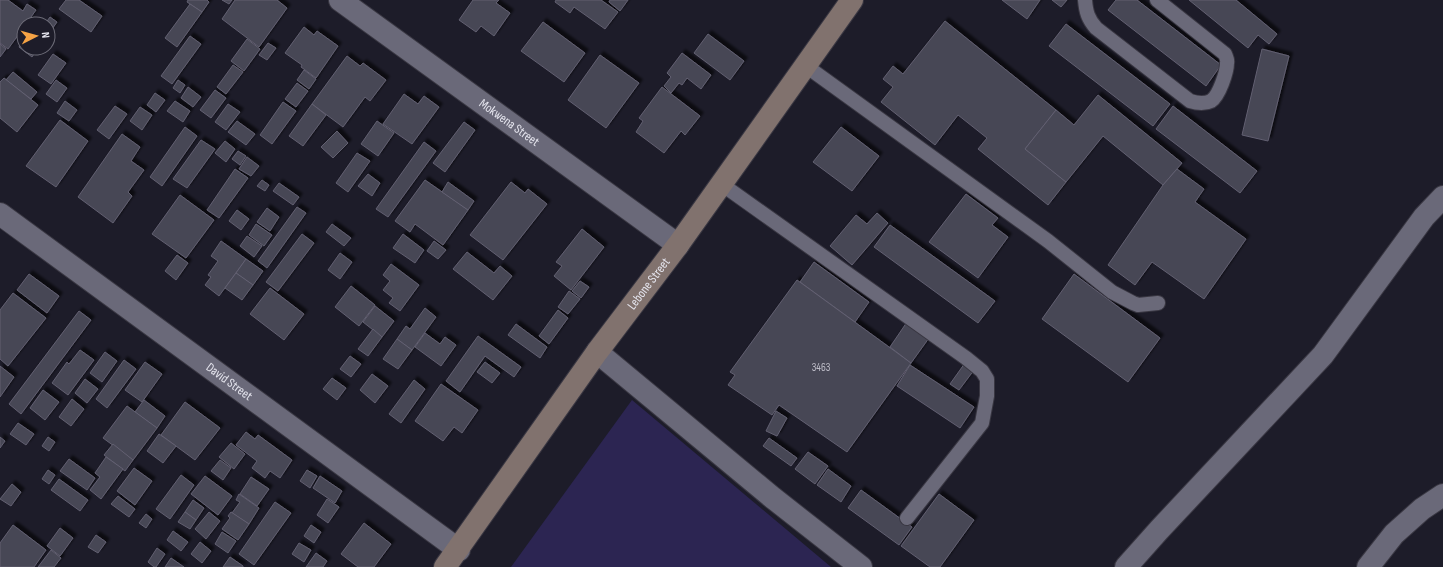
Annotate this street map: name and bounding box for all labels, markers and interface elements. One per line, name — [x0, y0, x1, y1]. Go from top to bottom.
north arrow — [16, 16, 56, 56]
text: N — [39, 31, 52, 39]
street label: Mokwena Street — [476, 95, 543, 150]
street label: Lebone Street — [624, 254, 674, 313]
street label: David Street — [203, 359, 256, 404]
house number: 3463 — [812, 361, 831, 374]

